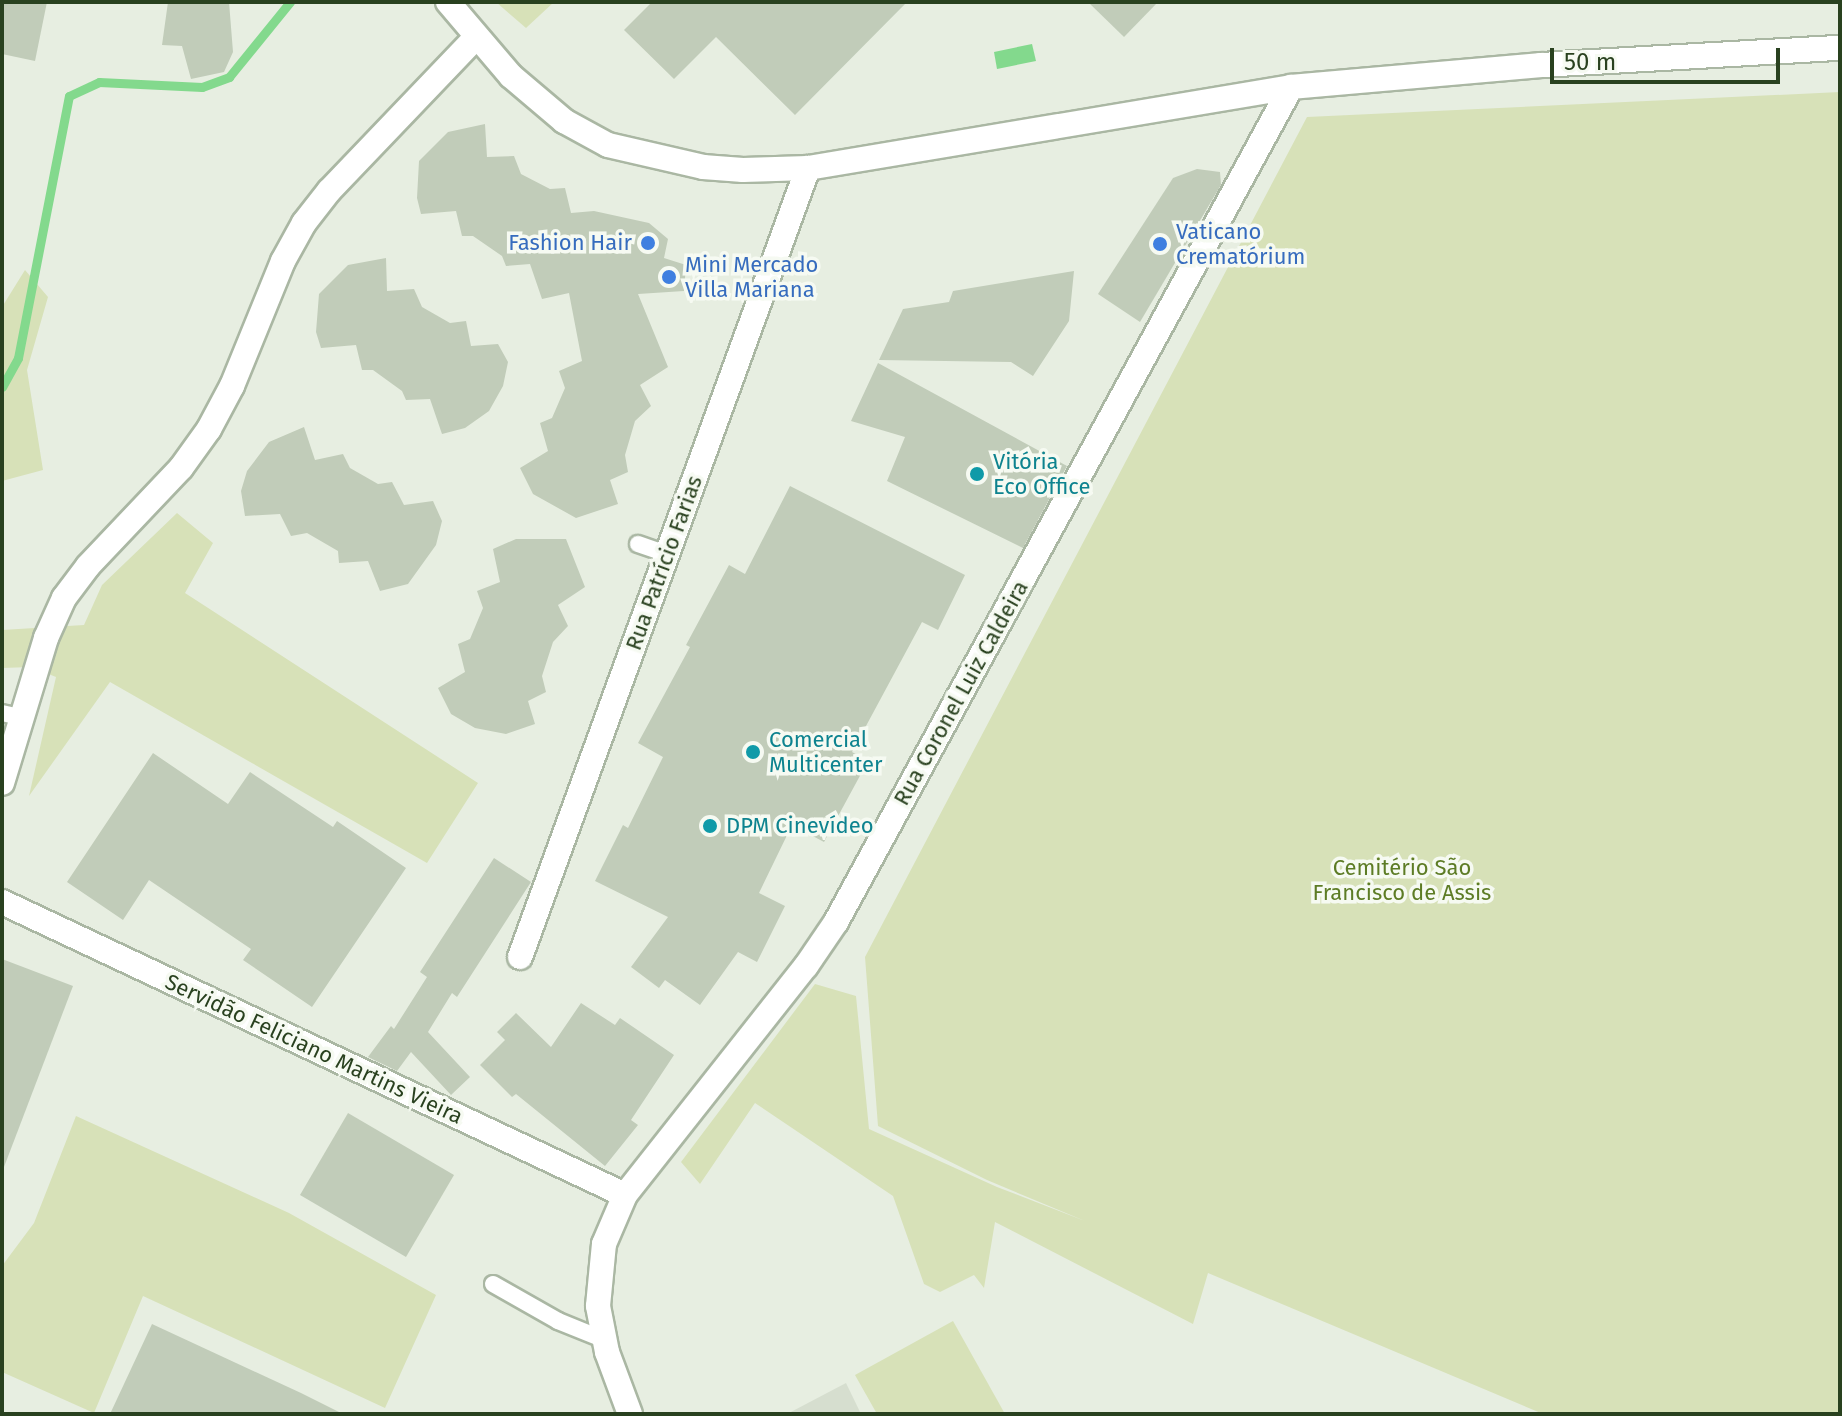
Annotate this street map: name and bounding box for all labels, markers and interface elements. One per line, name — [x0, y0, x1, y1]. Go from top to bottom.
scale bar — [1554, 32, 1784, 82]
text: 50 m — [1564, 48, 1616, 76]
place label: Vaticano Crematórium — [1176, 218, 1305, 270]
place label: Fashion Hair — [508, 230, 632, 256]
marker: Fashion Hair — [639, 234, 657, 252]
marker: Vaticano Crematórium — [1151, 235, 1169, 253]
place label: Mini Mercado Villa Mariana — [685, 251, 818, 302]
marker: Mini Mercado Villa Mariana — [660, 268, 678, 286]
place label: Vitória Eco Office — [993, 448, 1090, 500]
marker: Vitória Eco Office — [968, 465, 986, 483]
street label: Rua Patrício Farias — [620, 472, 708, 654]
street label: Rua Coronel Luiz Caldeira — [888, 576, 1034, 810]
place label: Comercial Multicenter — [769, 726, 883, 778]
marker: Comercial Multicenter — [744, 743, 762, 761]
place label: DPM Cinevídeo — [726, 813, 874, 839]
marker: DPM Cinevídeo — [701, 817, 719, 835]
park label: Cemitério São Francisco de Assis — [1313, 854, 1491, 906]
street label: Servidão Feliciano Martins Vieira — [161, 968, 467, 1130]

